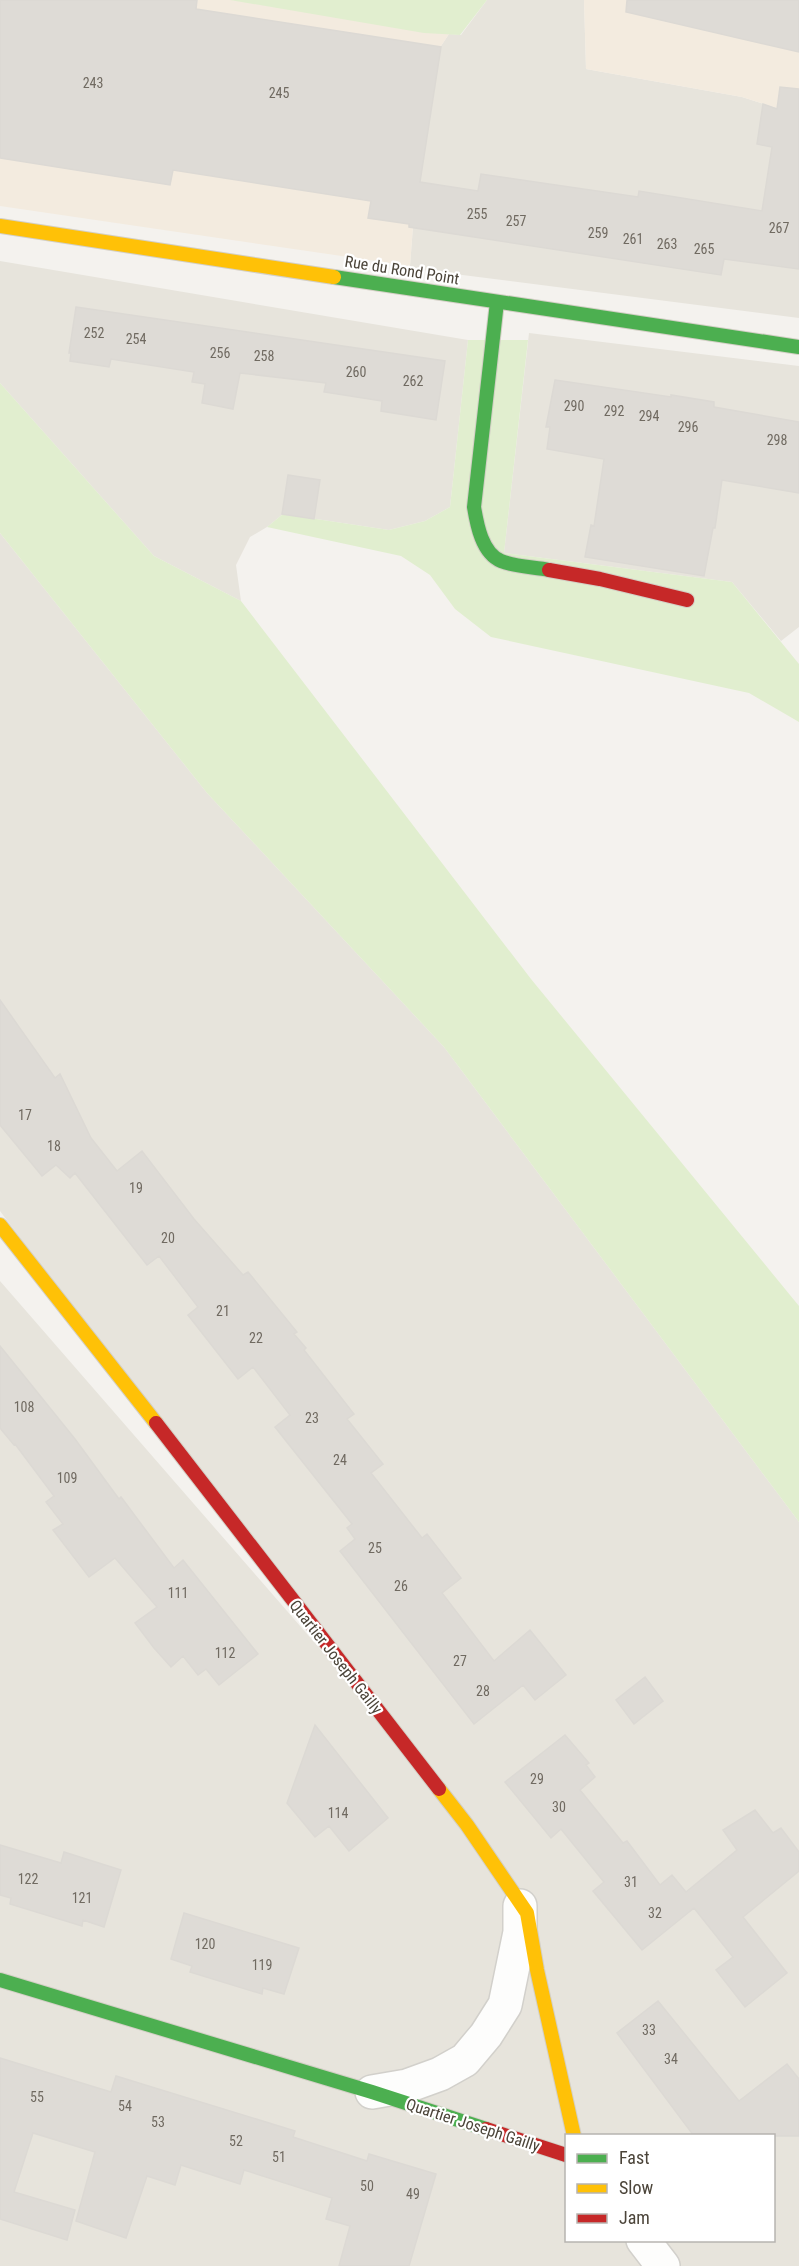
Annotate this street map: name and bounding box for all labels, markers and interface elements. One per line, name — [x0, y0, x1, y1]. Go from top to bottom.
house number: 243 — [83, 75, 103, 91]
house number: 245 — [269, 85, 289, 101]
house number: 255 — [467, 206, 487, 222]
house number: 257 — [506, 213, 526, 229]
house number: 267 — [769, 220, 789, 236]
house number: 259 — [588, 225, 608, 241]
house number: 261 — [623, 231, 643, 247]
house number: 263 — [657, 236, 677, 252]
house number: 265 — [694, 241, 714, 257]
street label: Rue du Rond Point — [343, 252, 461, 288]
house number: 252 — [84, 325, 104, 341]
house number: 254 — [126, 331, 146, 347]
house number: 256 — [210, 345, 230, 361]
house number: 258 — [254, 348, 274, 364]
house number: 260 — [346, 364, 366, 380]
house number: 262 — [403, 373, 423, 389]
house number: 290 — [564, 398, 584, 414]
house number: 292 — [604, 403, 624, 419]
house number: 294 — [639, 408, 659, 424]
house number: 296 — [678, 419, 698, 435]
house number: 298 — [767, 432, 787, 448]
house number: 17 — [18, 1107, 32, 1123]
house number: 18 — [47, 1138, 61, 1154]
house number: 19 — [129, 1180, 143, 1196]
house number: 20 — [161, 1230, 175, 1246]
house number: 21 — [216, 1303, 230, 1319]
house number: 22 — [249, 1330, 263, 1346]
house number: 108 — [14, 1399, 34, 1415]
house number: 23 — [305, 1410, 319, 1426]
house number: 24 — [333, 1452, 347, 1468]
house number: 109 — [57, 1470, 77, 1486]
house number: 25 — [368, 1540, 382, 1556]
house number: 26 — [394, 1578, 408, 1594]
house number: 111 — [168, 1585, 188, 1601]
street label: Quartier Joseph Gailly — [286, 1596, 387, 1718]
house number: 112 — [215, 1645, 235, 1661]
house number: 27 — [453, 1653, 467, 1669]
house number: 28 — [476, 1683, 490, 1699]
house number: 29 — [530, 1771, 544, 1787]
house number: 30 — [552, 1799, 566, 1815]
house number: 114 — [328, 1805, 348, 1821]
house number: 122 — [18, 1871, 38, 1887]
house number: 31 — [624, 1874, 638, 1890]
house number: 121 — [72, 1890, 92, 1906]
house number: 32 — [648, 1905, 662, 1921]
house number: 120 — [195, 1936, 215, 1952]
house number: 119 — [252, 1957, 272, 1973]
house number: 33 — [642, 2022, 656, 2038]
house number: 34 — [664, 2051, 678, 2067]
house number: 55 — [30, 2089, 44, 2105]
street label: Quartier Joseph Gailly — [404, 2094, 543, 2156]
house number: 54 — [118, 2098, 132, 2114]
house number: 53 — [151, 2114, 165, 2130]
house number: 52 — [229, 2133, 243, 2149]
legend — [565, 2134, 775, 2242]
text: Fast — [619, 2147, 650, 2168]
house number: 51 — [272, 2149, 286, 2165]
text: Slow — [619, 2177, 654, 2198]
house number: 50 — [360, 2178, 374, 2194]
house number: 49 — [406, 2186, 420, 2202]
text: Jam — [619, 2207, 650, 2228]

